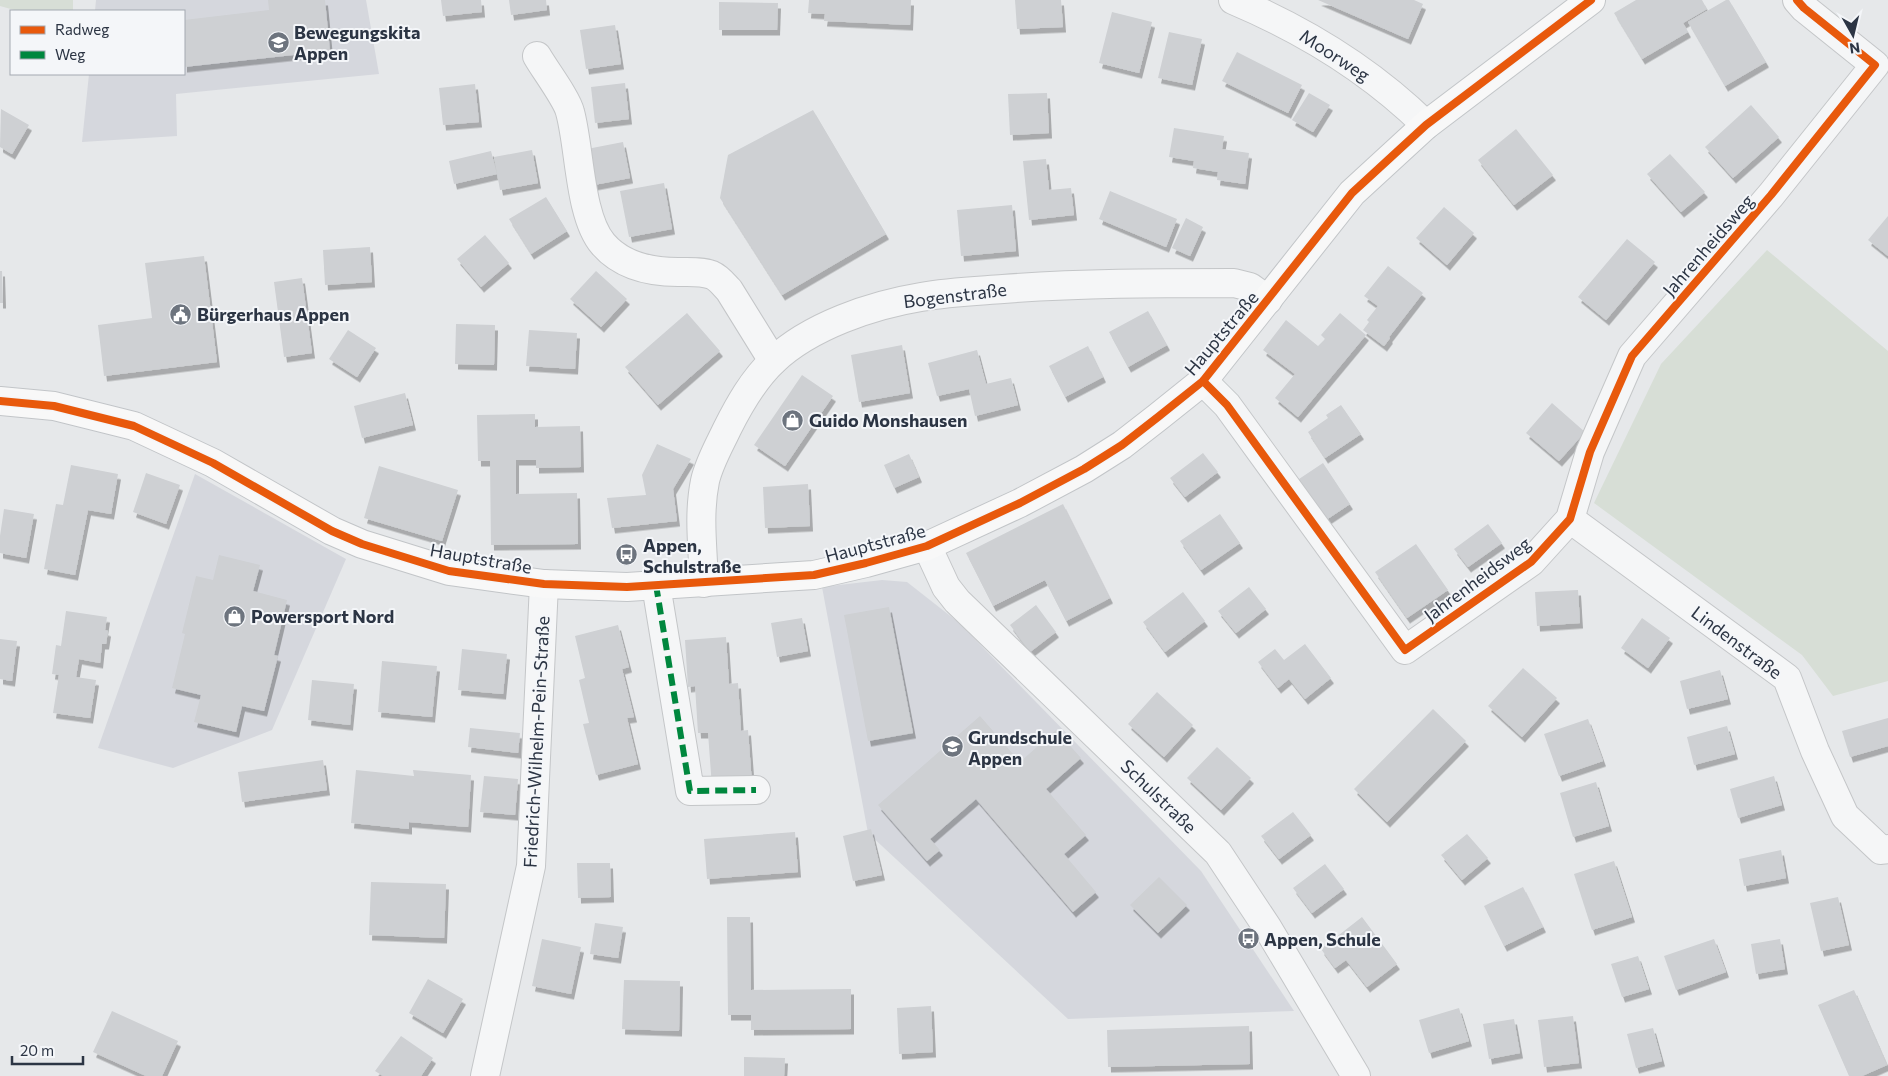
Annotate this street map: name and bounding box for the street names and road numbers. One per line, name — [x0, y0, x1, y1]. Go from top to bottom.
street label: Moorweg — [1296, 24, 1374, 86]
street label: Jahrenheidsweg — [1658, 189, 1758, 300]
street label: Bogenstraße — [902, 278, 1008, 312]
street label: Hauptstraße — [1179, 286, 1263, 380]
street label: Hauptstraße — [822, 519, 928, 567]
street label: Jahrenheidsweg — [1419, 532, 1535, 626]
street label: Hauptstraße — [428, 538, 534, 578]
street label: Lindenstraße — [1687, 601, 1787, 683]
street label: Friedrich-Wilhelm-Pein-Straße — [518, 615, 554, 869]
street label: Schulstraße — [1117, 754, 1201, 838]

